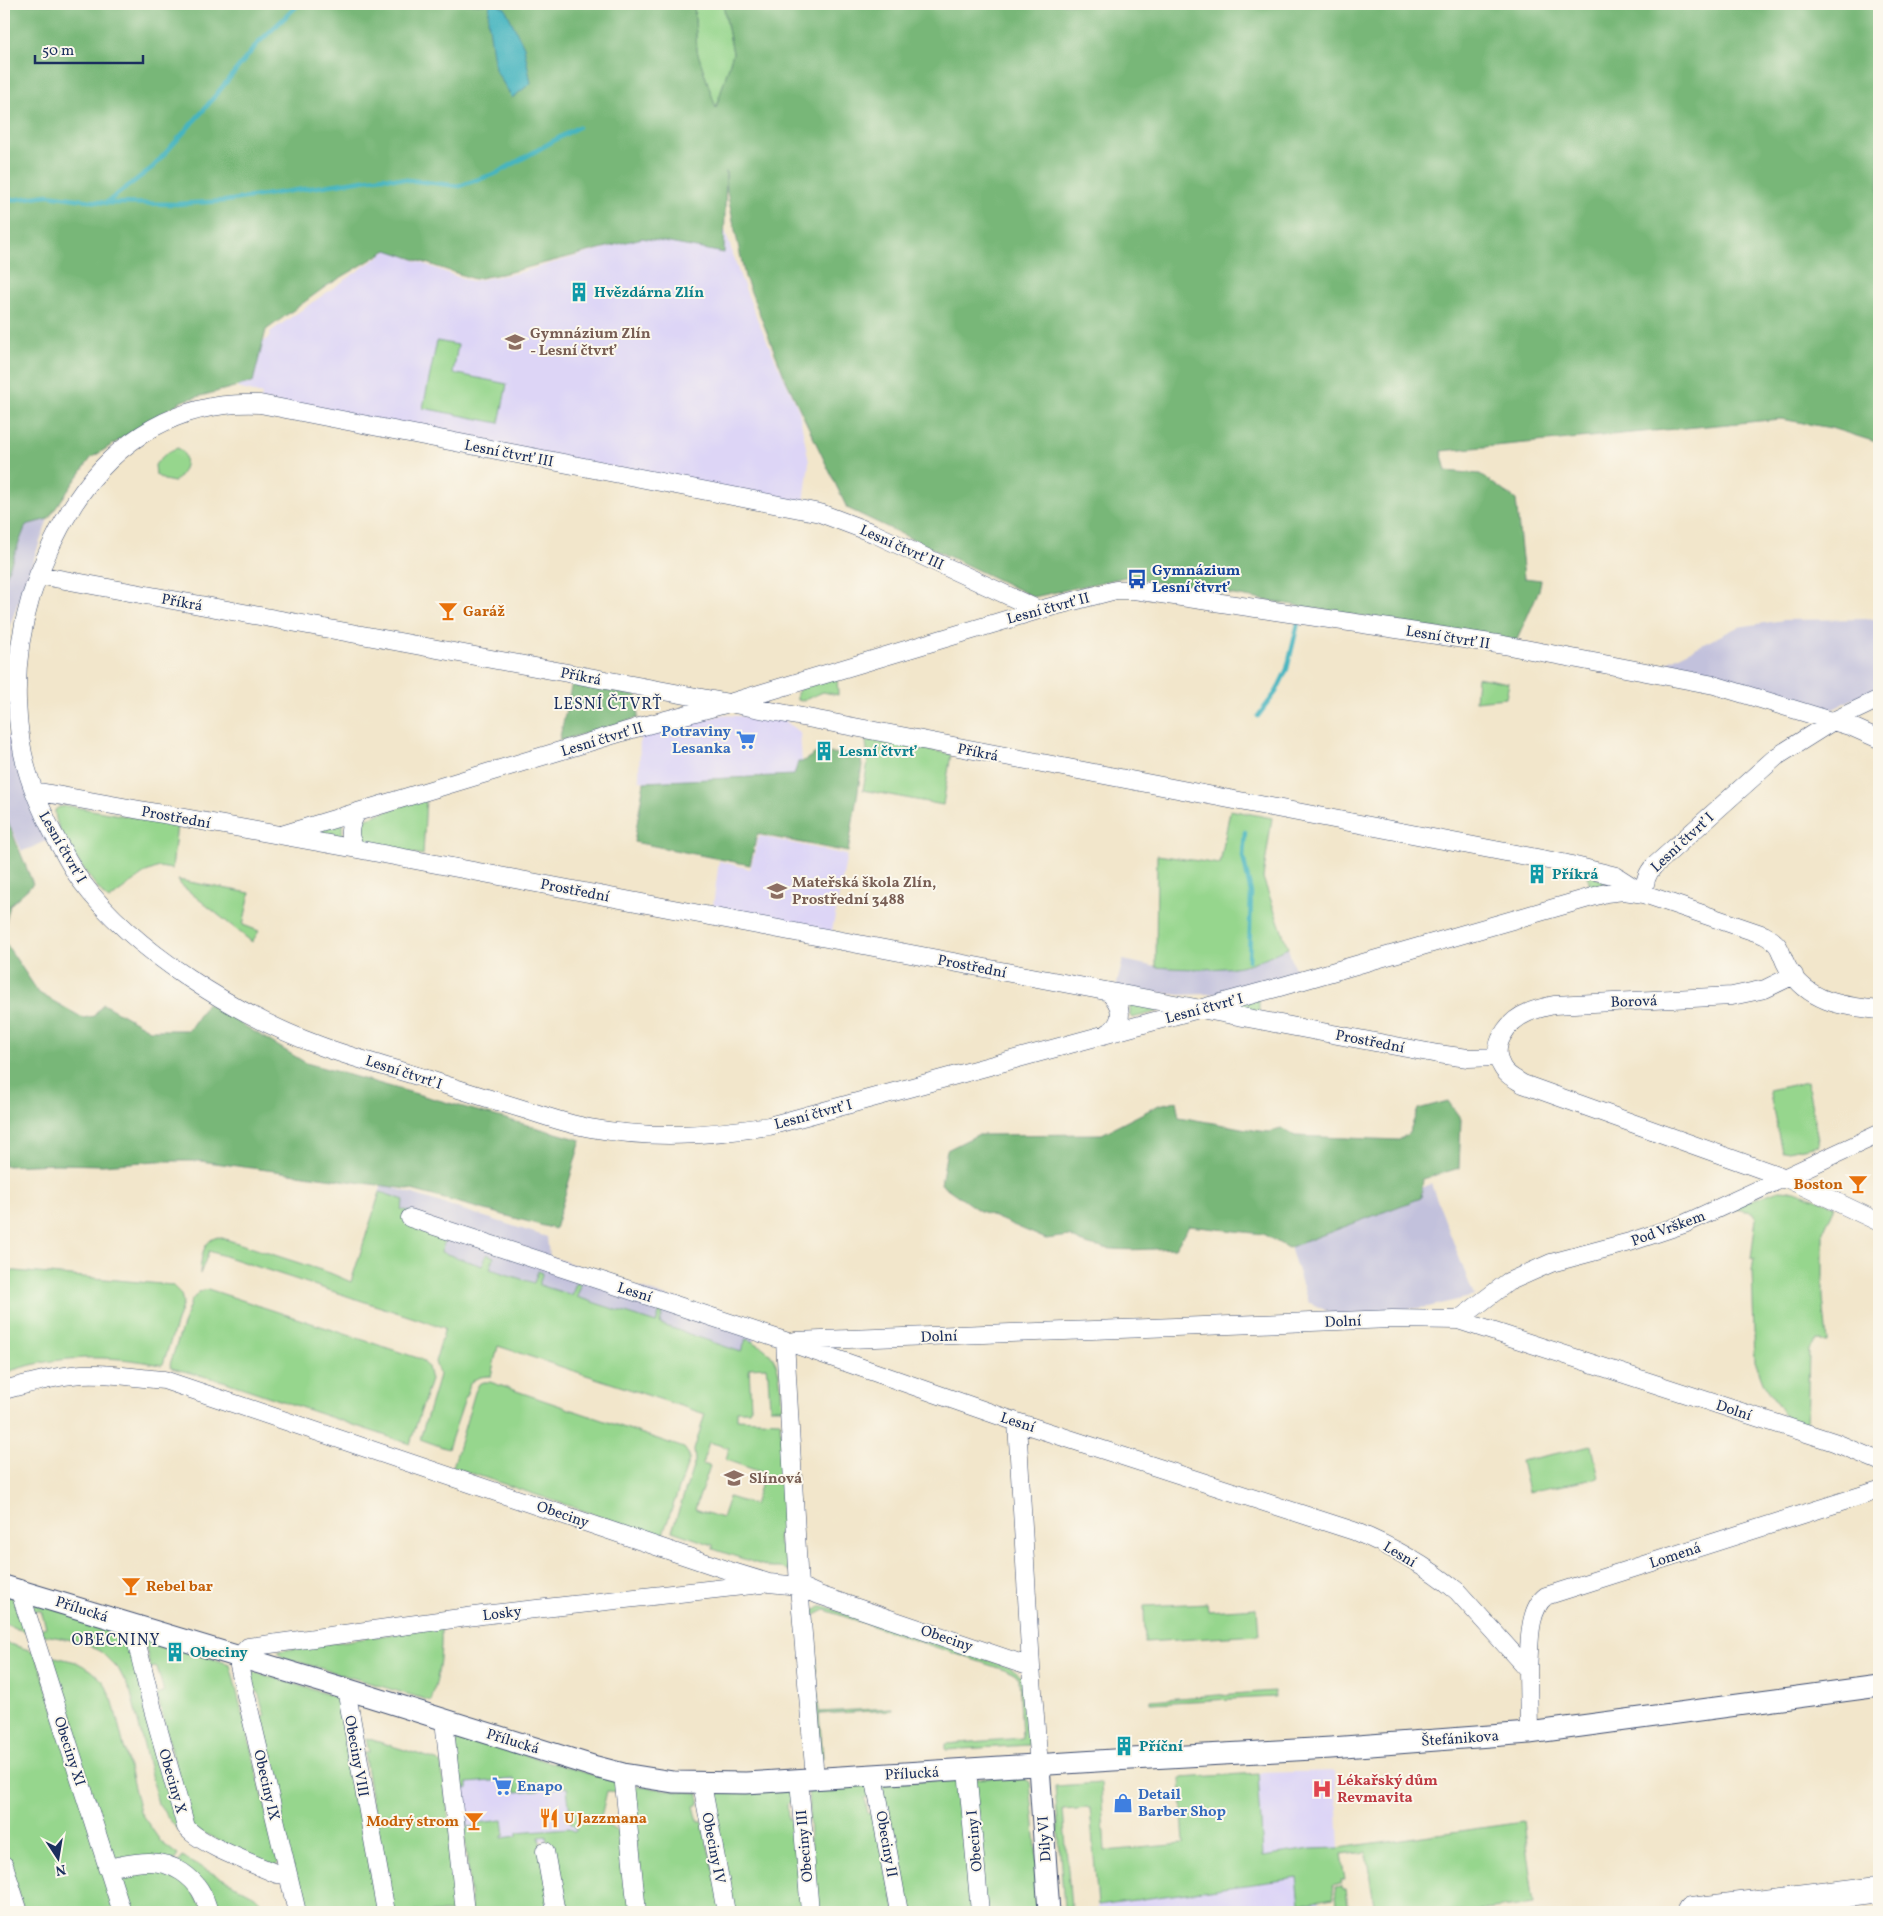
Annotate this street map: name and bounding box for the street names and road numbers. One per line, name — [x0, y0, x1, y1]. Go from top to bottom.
street label: Lesní čtvrť III — [462, 436, 555, 473]
street label: Lesní čtvrť III — [856, 520, 947, 576]
street label: Lesní čtvrť II — [1005, 588, 1092, 631]
street label: Příkrá — [160, 590, 204, 617]
street label: Lesní čtvrť II — [1404, 621, 1491, 656]
street label: Příkrá — [558, 663, 603, 692]
street label: Lesní čtvrť II — [559, 718, 646, 763]
street label: Příkrá — [955, 739, 1000, 768]
street label: Prostřední — [139, 802, 212, 835]
street label: Lesní čtvrť I — [33, 808, 91, 888]
street label: Lesní čtvrť I — [1647, 808, 1719, 878]
street label: Prostřední — [538, 874, 612, 909]
street label: Prostřední — [935, 950, 1009, 985]
street label: Lesní čtvrť I — [1163, 989, 1246, 1030]
street label: Borová — [1610, 991, 1658, 1014]
street label: Prostřední — [1333, 1025, 1407, 1060]
street label: Lesní čtvrť I — [362, 1051, 445, 1096]
street label: Lesní čtvrť I — [772, 1095, 855, 1136]
street label: Pod Vrškem — [1628, 1206, 1709, 1253]
street label: Lesní — [614, 1278, 655, 1309]
street label: Dolní — [1324, 1311, 1362, 1334]
street label: Dolní — [920, 1326, 958, 1349]
street label: Dolní — [1713, 1396, 1755, 1427]
street label: Lesní — [997, 1408, 1038, 1439]
street label: Obeciny — [534, 1497, 591, 1534]
street label: Lesní — [1379, 1537, 1420, 1574]
street label: Lomená — [1647, 1538, 1704, 1575]
street label: Přílucká — [52, 1592, 111, 1629]
street label: Losky — [482, 1602, 523, 1627]
street label: Obeciny — [918, 1621, 975, 1658]
street label: Obeciny XI — [47, 1714, 90, 1789]
street label: Obeciny VIII — [338, 1714, 373, 1799]
street label: Přílucká — [483, 1724, 542, 1760]
street label: Štefánikova — [1421, 1726, 1500, 1753]
street label: Obeciny X — [152, 1747, 191, 1816]
street label: Obeciny IX — [247, 1748, 284, 1823]
street label: Přílucká — [884, 1763, 940, 1786]
street label: Obeciny III — [792, 1809, 819, 1883]
street label: Obeciny II — [869, 1809, 902, 1879]
street label: Obeciny I — [962, 1809, 989, 1873]
street label: Obeciny IV — [695, 1811, 730, 1886]
street label: Díly VI — [1033, 1815, 1058, 1862]

